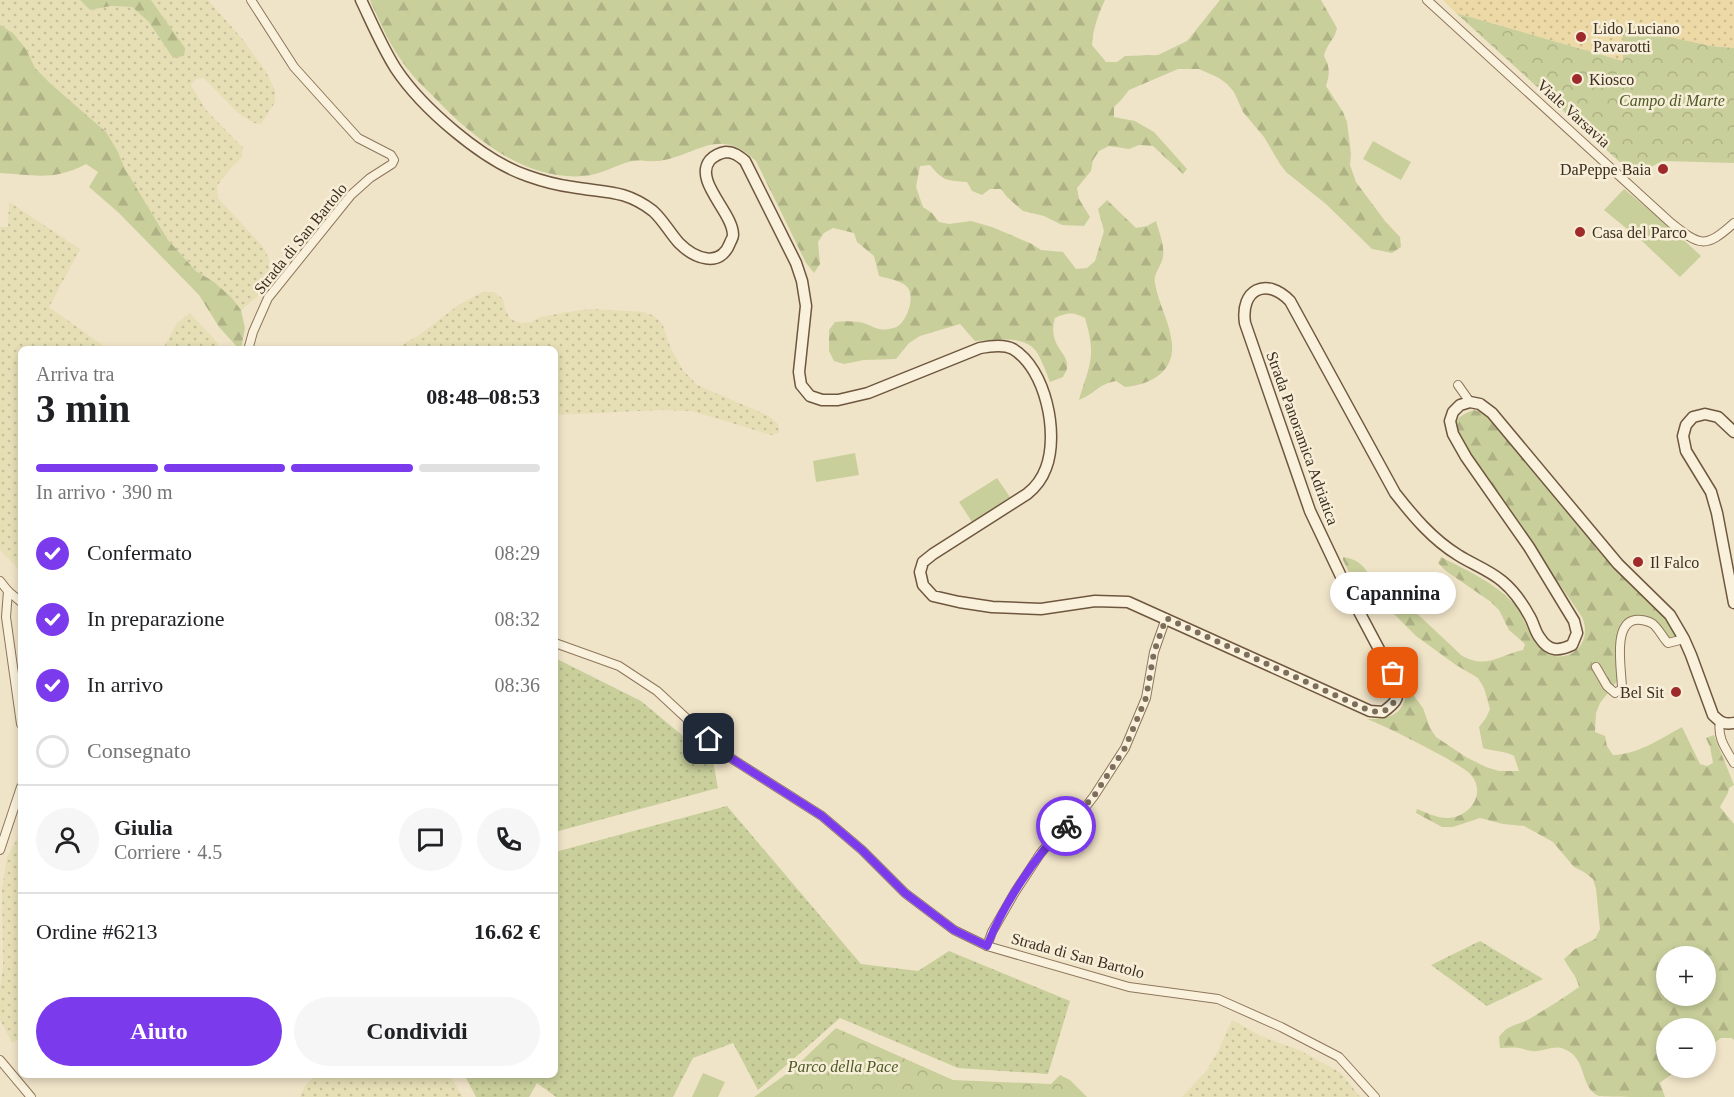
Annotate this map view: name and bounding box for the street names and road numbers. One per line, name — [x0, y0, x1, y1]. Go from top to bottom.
street label: Viale Varsavia — [1534, 76, 1614, 151]
street label: Strada di San Bartolo — [251, 180, 350, 297]
street label: Strada Panoramica Adriatica — [1263, 349, 1342, 527]
street label: Strada di San Bartolo — [1009, 930, 1146, 981]

